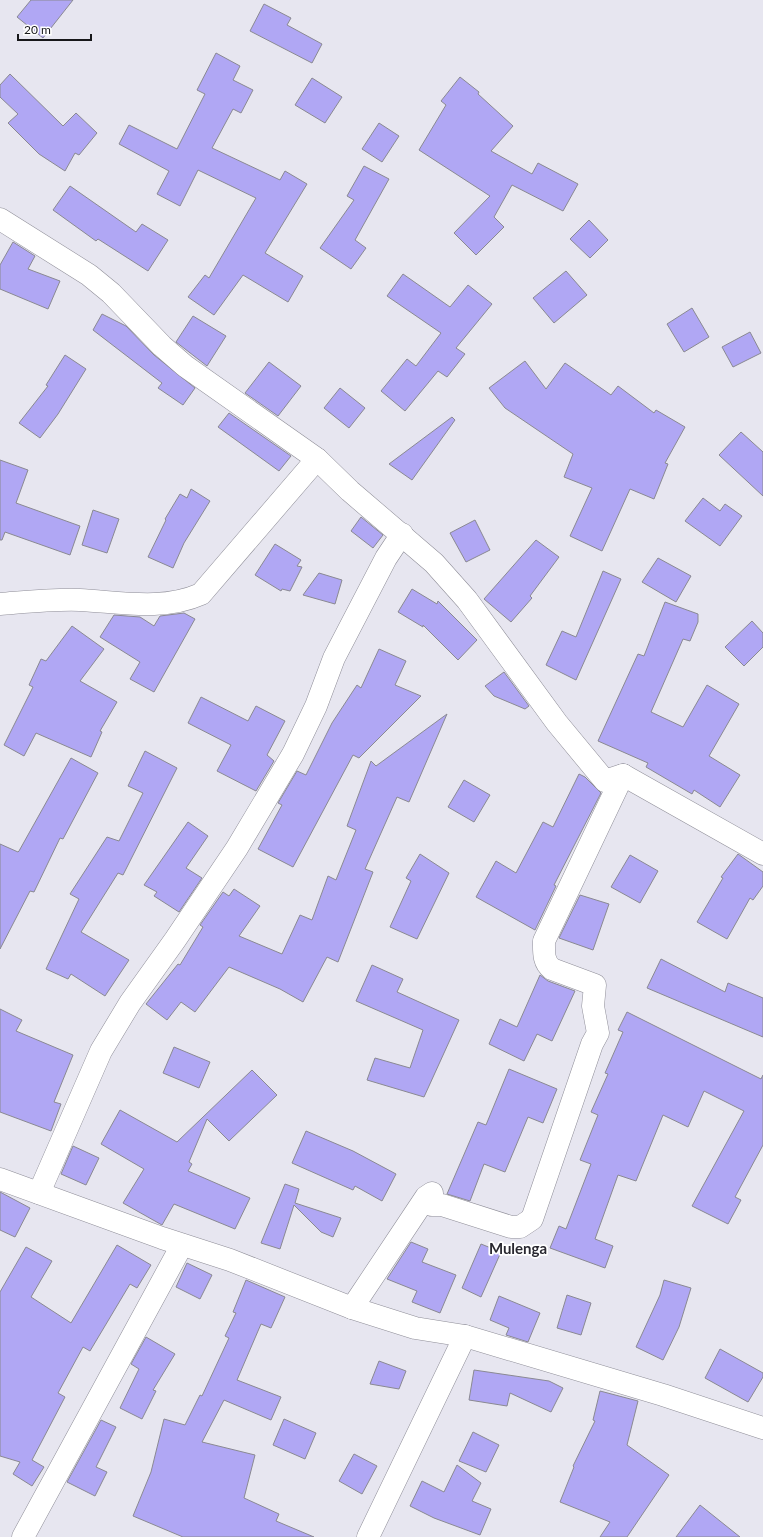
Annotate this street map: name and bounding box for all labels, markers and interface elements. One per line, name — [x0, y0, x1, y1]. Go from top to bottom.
scale bar — [18, 16, 91, 42]
text: 20 m — [24, 22, 51, 37]
district label: Mulenga — [489, 1239, 547, 1257]

